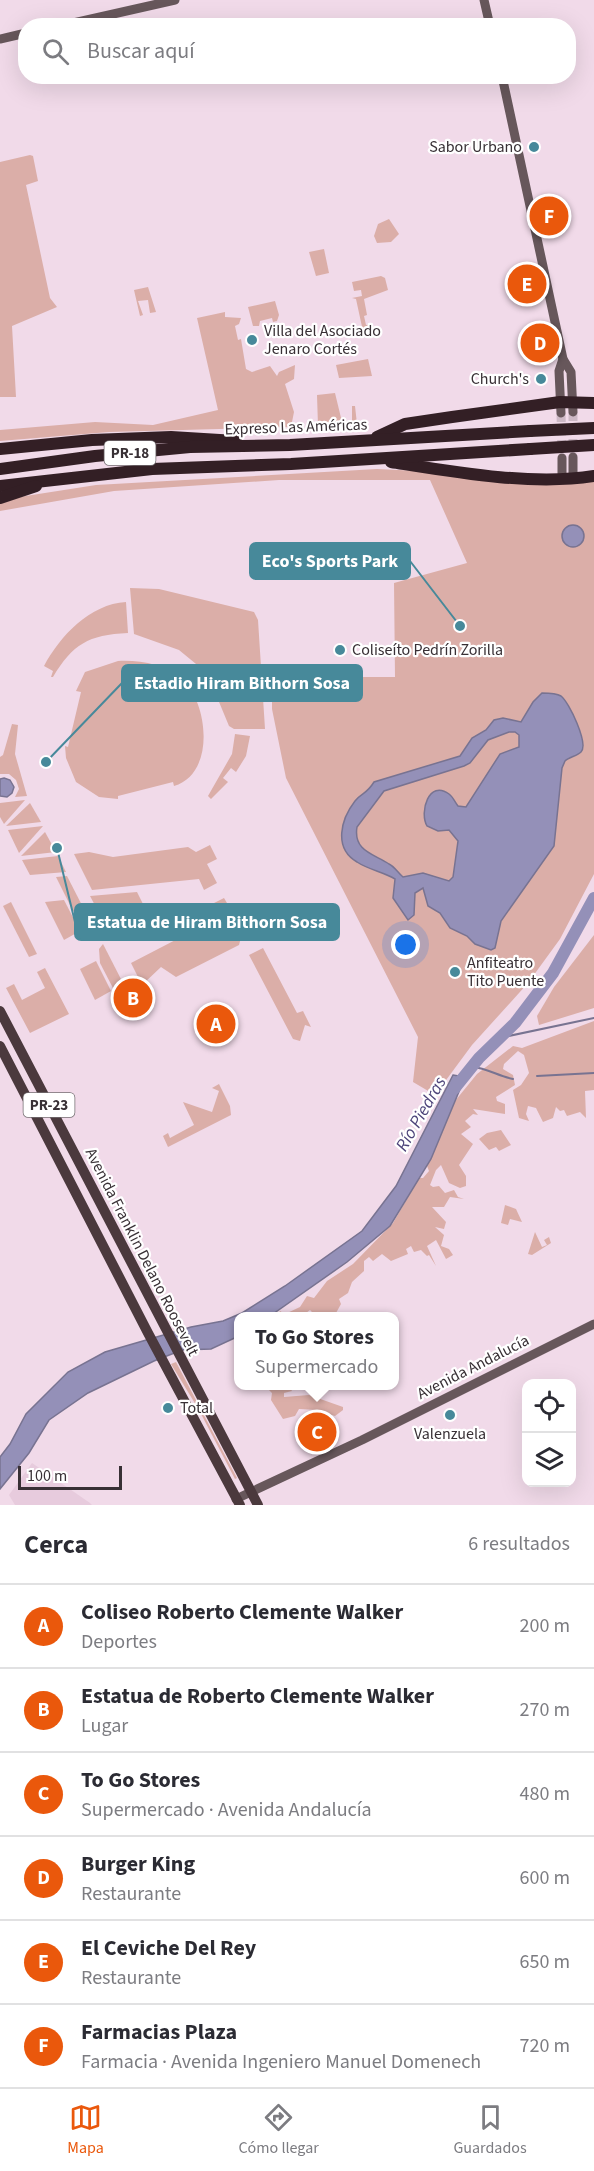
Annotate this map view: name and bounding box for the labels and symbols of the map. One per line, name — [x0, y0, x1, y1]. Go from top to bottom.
place label: Sabor Urbano — [429, 136, 522, 158]
marker: Sabor Urbano — [527, 140, 541, 154]
pin: F — [530, 194, 568, 238]
pin: E — [508, 262, 546, 306]
place label: Villa del Asociado Jenaro Cortés — [264, 320, 381, 360]
pin: D — [520, 320, 560, 366]
marker: Villa del Asociado Jenaro Cortés — [245, 333, 259, 347]
place label: Church's — [471, 368, 529, 390]
marker: Church's — [534, 372, 548, 386]
street label: Expreso Las Américas — [224, 414, 368, 440]
road number: PR-18 — [104, 441, 156, 465]
callout: Eco's Sports Park — [250, 543, 410, 579]
text: Eco's Sports Park — [262, 549, 398, 574]
place label: Coliseíto Pedrín Zorilla — [352, 639, 503, 661]
marker: Coliseíto Pedrín Zorilla — [333, 643, 347, 657]
callout: Estadio Hiram Bithorn Sosa — [122, 665, 362, 701]
text: Estadio Hiram Bithorn Sosa — [134, 671, 350, 696]
callout: Estatua de Hiram Bithorn Sosa — [75, 904, 339, 940]
text: Estatua de Hiram Bithorn Sosa — [87, 910, 327, 935]
your location — [391, 930, 420, 959]
place label: Anfiteatro Tito Puente — [467, 952, 544, 992]
marker: Anfiteatro Tito Puente — [448, 965, 462, 979]
pin: B — [114, 976, 152, 1020]
pin: A — [196, 1002, 236, 1046]
water label: Río Piedras — [390, 1072, 452, 1156]
road number: PR-23 — [23, 1093, 74, 1117]
street label: Avenida Franklin Delano Roosevelt — [80, 1144, 204, 1360]
street label: Avenida Andalucía — [413, 1329, 533, 1405]
place label: Total — [180, 1397, 213, 1419]
marker: Total — [161, 1401, 175, 1415]
marker: Valenzuela — [443, 1408, 457, 1422]
pin: C — [298, 1410, 336, 1454]
place label: Valenzuela — [414, 1423, 486, 1445]
scale bar — [18, 1463, 122, 1490]

